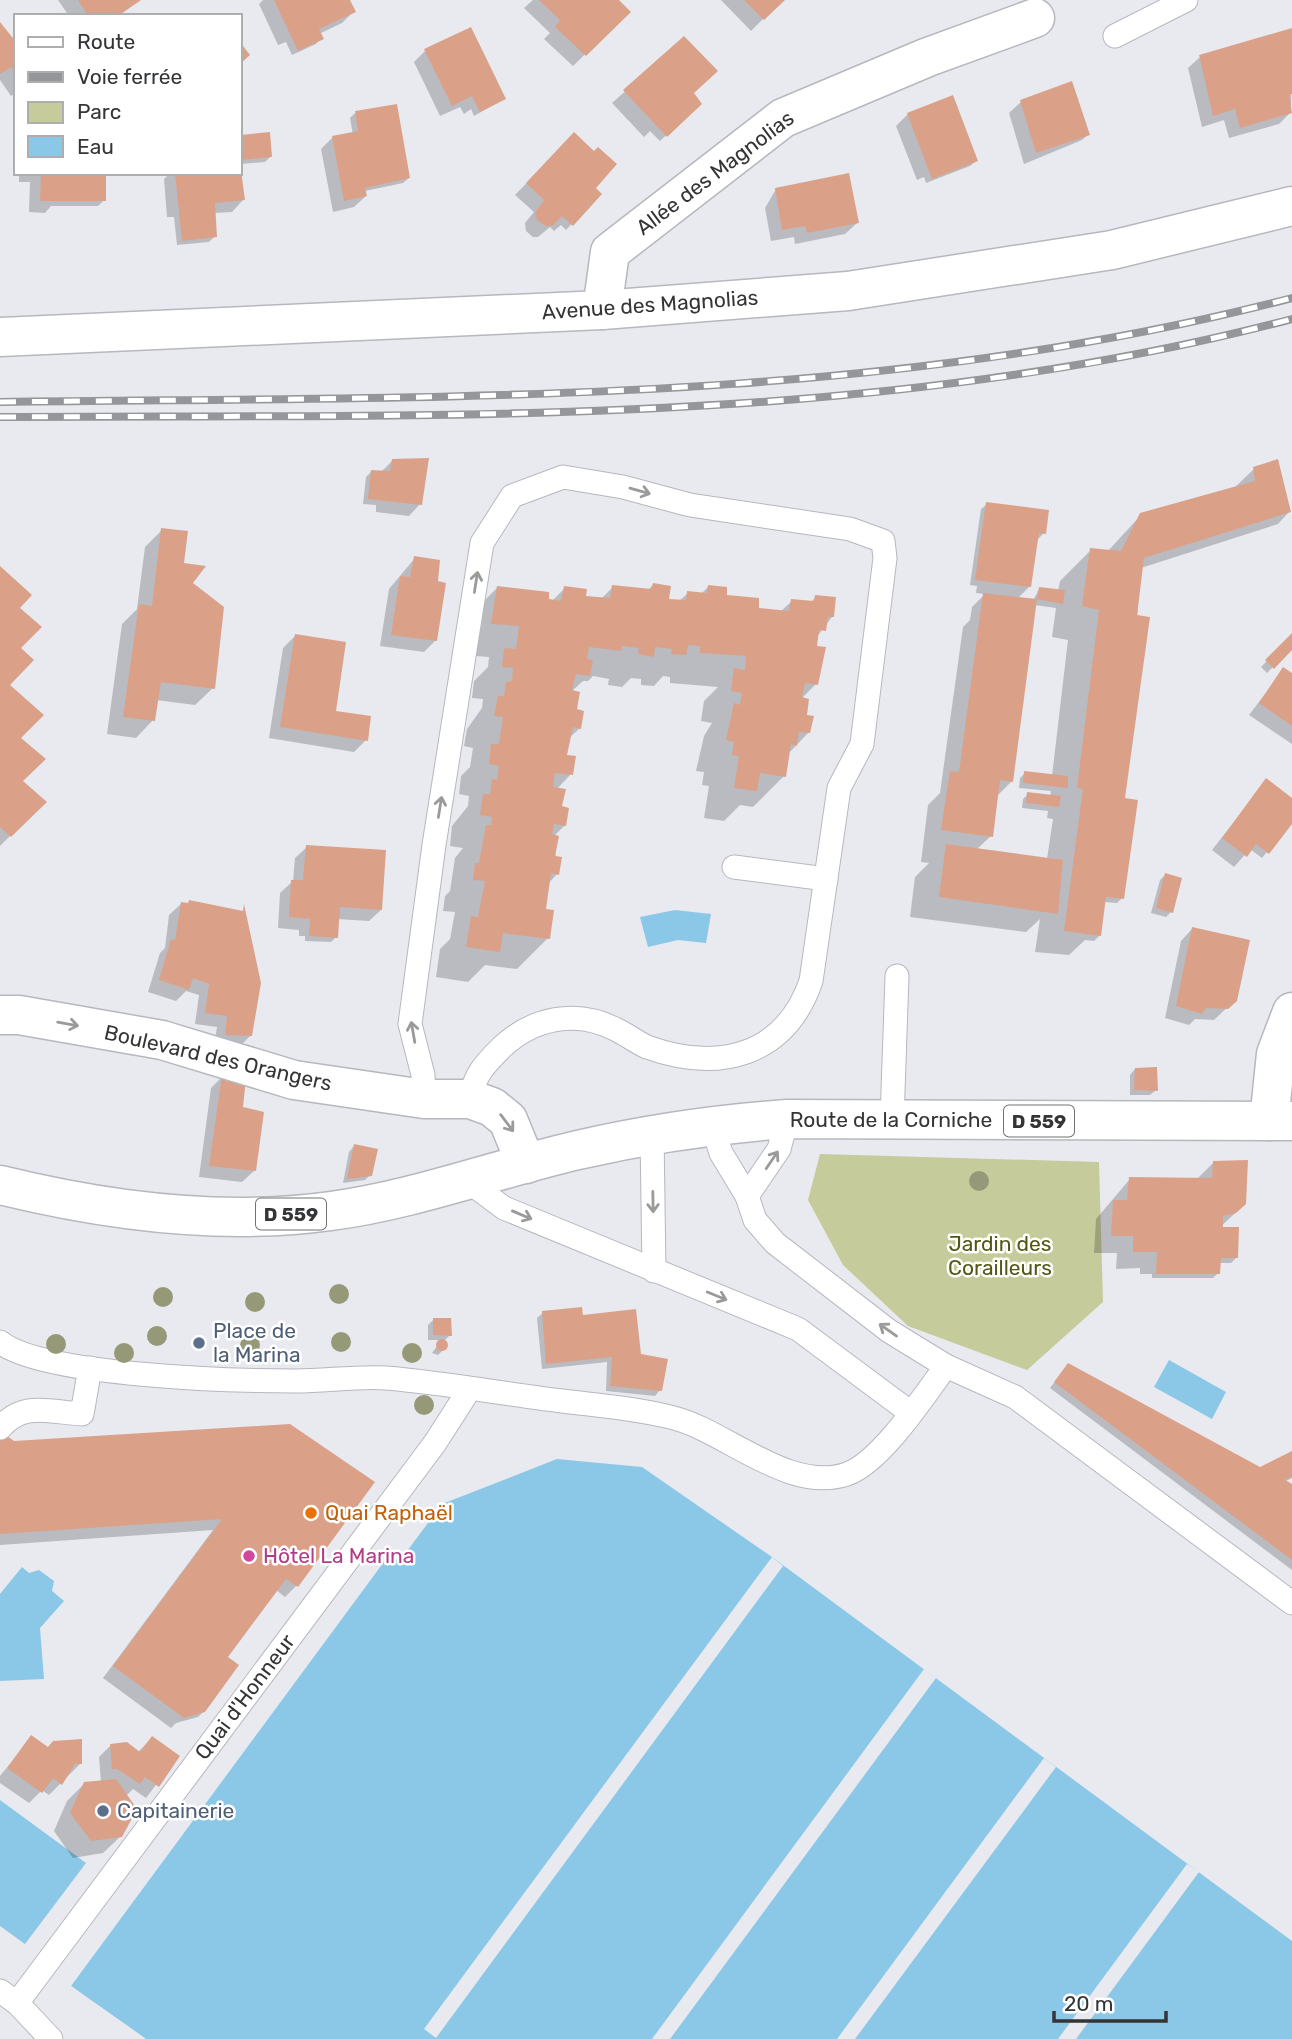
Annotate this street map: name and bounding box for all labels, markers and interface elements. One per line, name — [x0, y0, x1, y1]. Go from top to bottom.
legend — [14, 14, 242, 175]
text: Route — [77, 29, 135, 54]
text: Voie ferrée — [77, 64, 182, 89]
text: Parc — [77, 99, 121, 124]
street label: Allée des Magnolias — [631, 105, 799, 240]
text: Eau — [77, 134, 114, 159]
street label: Avenue des Magnolias — [541, 284, 759, 325]
one-way arrow — [628, 486, 650, 499]
one-way arrow — [470, 571, 483, 594]
one-way arrow — [434, 796, 447, 818]
one-way arrow — [56, 1018, 78, 1031]
street label: Boulevard des Orangers — [102, 1019, 334, 1096]
one-way arrow — [406, 1021, 419, 1044]
road number: D 559 — [1004, 1106, 1074, 1136]
street label: Route de la Corniche — [790, 1107, 992, 1132]
one-way arrow — [499, 1113, 514, 1132]
one-way arrow — [765, 1151, 779, 1170]
one-way arrow — [646, 1191, 660, 1214]
road number: D 559 — [256, 1198, 326, 1230]
one-way arrow — [511, 1210, 533, 1223]
park label: Jardin des Corailleurs — [948, 1231, 1052, 1280]
one-way arrow — [706, 1291, 728, 1304]
place label: Place de la Marina — [213, 1318, 301, 1367]
one-way arrow — [879, 1323, 898, 1337]
marker: Place de la Marina — [191, 1335, 207, 1351]
place label: Quai Raphaël — [325, 1500, 453, 1525]
marker: Quai Raphaël — [303, 1505, 319, 1521]
place label: Hôtel La Marina — [263, 1543, 414, 1568]
marker: Hôtel La Marina — [241, 1548, 257, 1564]
street label: Quai d'Honneur — [189, 1629, 300, 1764]
place label: Capitainerie — [117, 1798, 234, 1823]
marker: Capitainerie — [95, 1803, 111, 1819]
scale bar — [1054, 1980, 1166, 2024]
text: 20 m — [1064, 1991, 1113, 2016]

